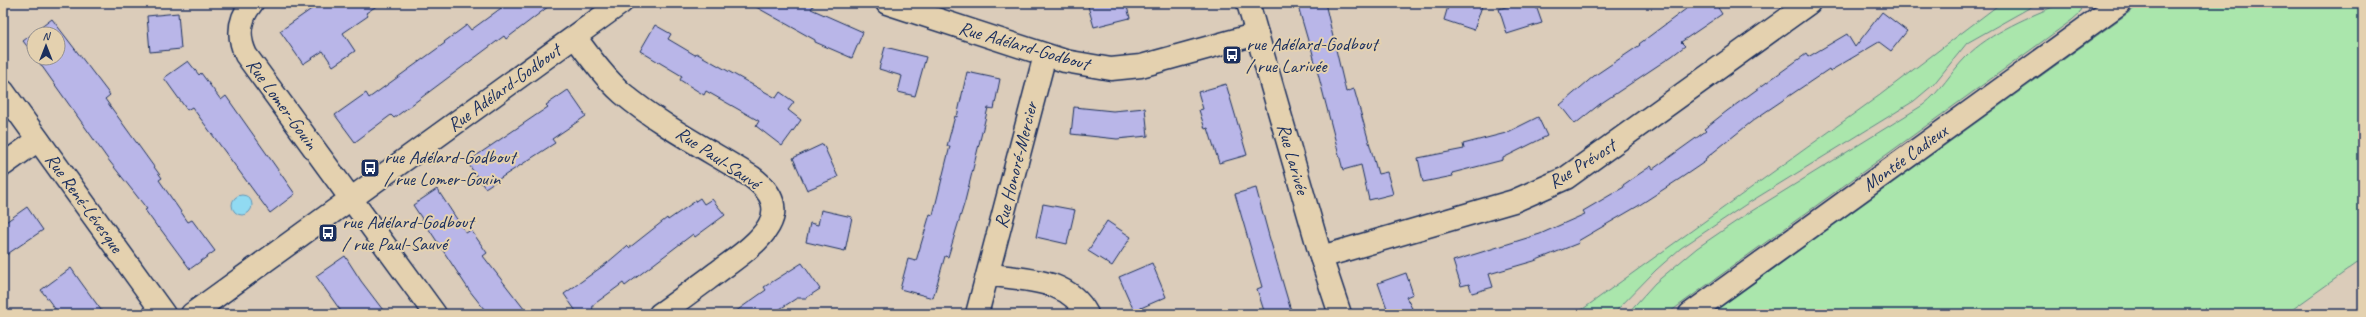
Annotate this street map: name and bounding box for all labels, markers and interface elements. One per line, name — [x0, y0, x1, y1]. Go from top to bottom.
street label: Rue Adélard-Godbout — [956, 16, 1094, 77]
north arrow — [26, 26, 66, 66]
text: N — [43, 29, 52, 43]
place label: rue Adélard-Godbout / rue Larivée — [1246, 32, 1380, 78]
street label: Rue Adélard-Godbout — [443, 37, 568, 137]
bus stop icon: rue Adélard-Godbout / rue Larivée — [1221, 44, 1243, 66]
street label: Rue Lomer-Gouin — [241, 54, 323, 155]
street label: Rue Honoré-Mercier — [989, 97, 1044, 231]
street label: Montée Cadieux — [1858, 118, 1953, 197]
street label: Rue Paul-Sauvé — [671, 121, 767, 197]
street label: Rue Larivée — [1271, 121, 1315, 199]
street label: Rue Prévost — [1544, 133, 1622, 194]
place label: rue Adélard-Godbout / rue Lomer-Gouin — [384, 145, 518, 191]
street label: Rue René-Lévesque — [40, 148, 129, 259]
bus stop icon: rue Adélard-Godbout / rue Lomer-Gouin — [359, 157, 381, 179]
place label: rue Adélard-Godbout / rue Paul-Sauvé — [342, 210, 476, 256]
bus stop icon: rue Adélard-Godbout / rue Paul-Sauvé — [317, 222, 339, 244]

